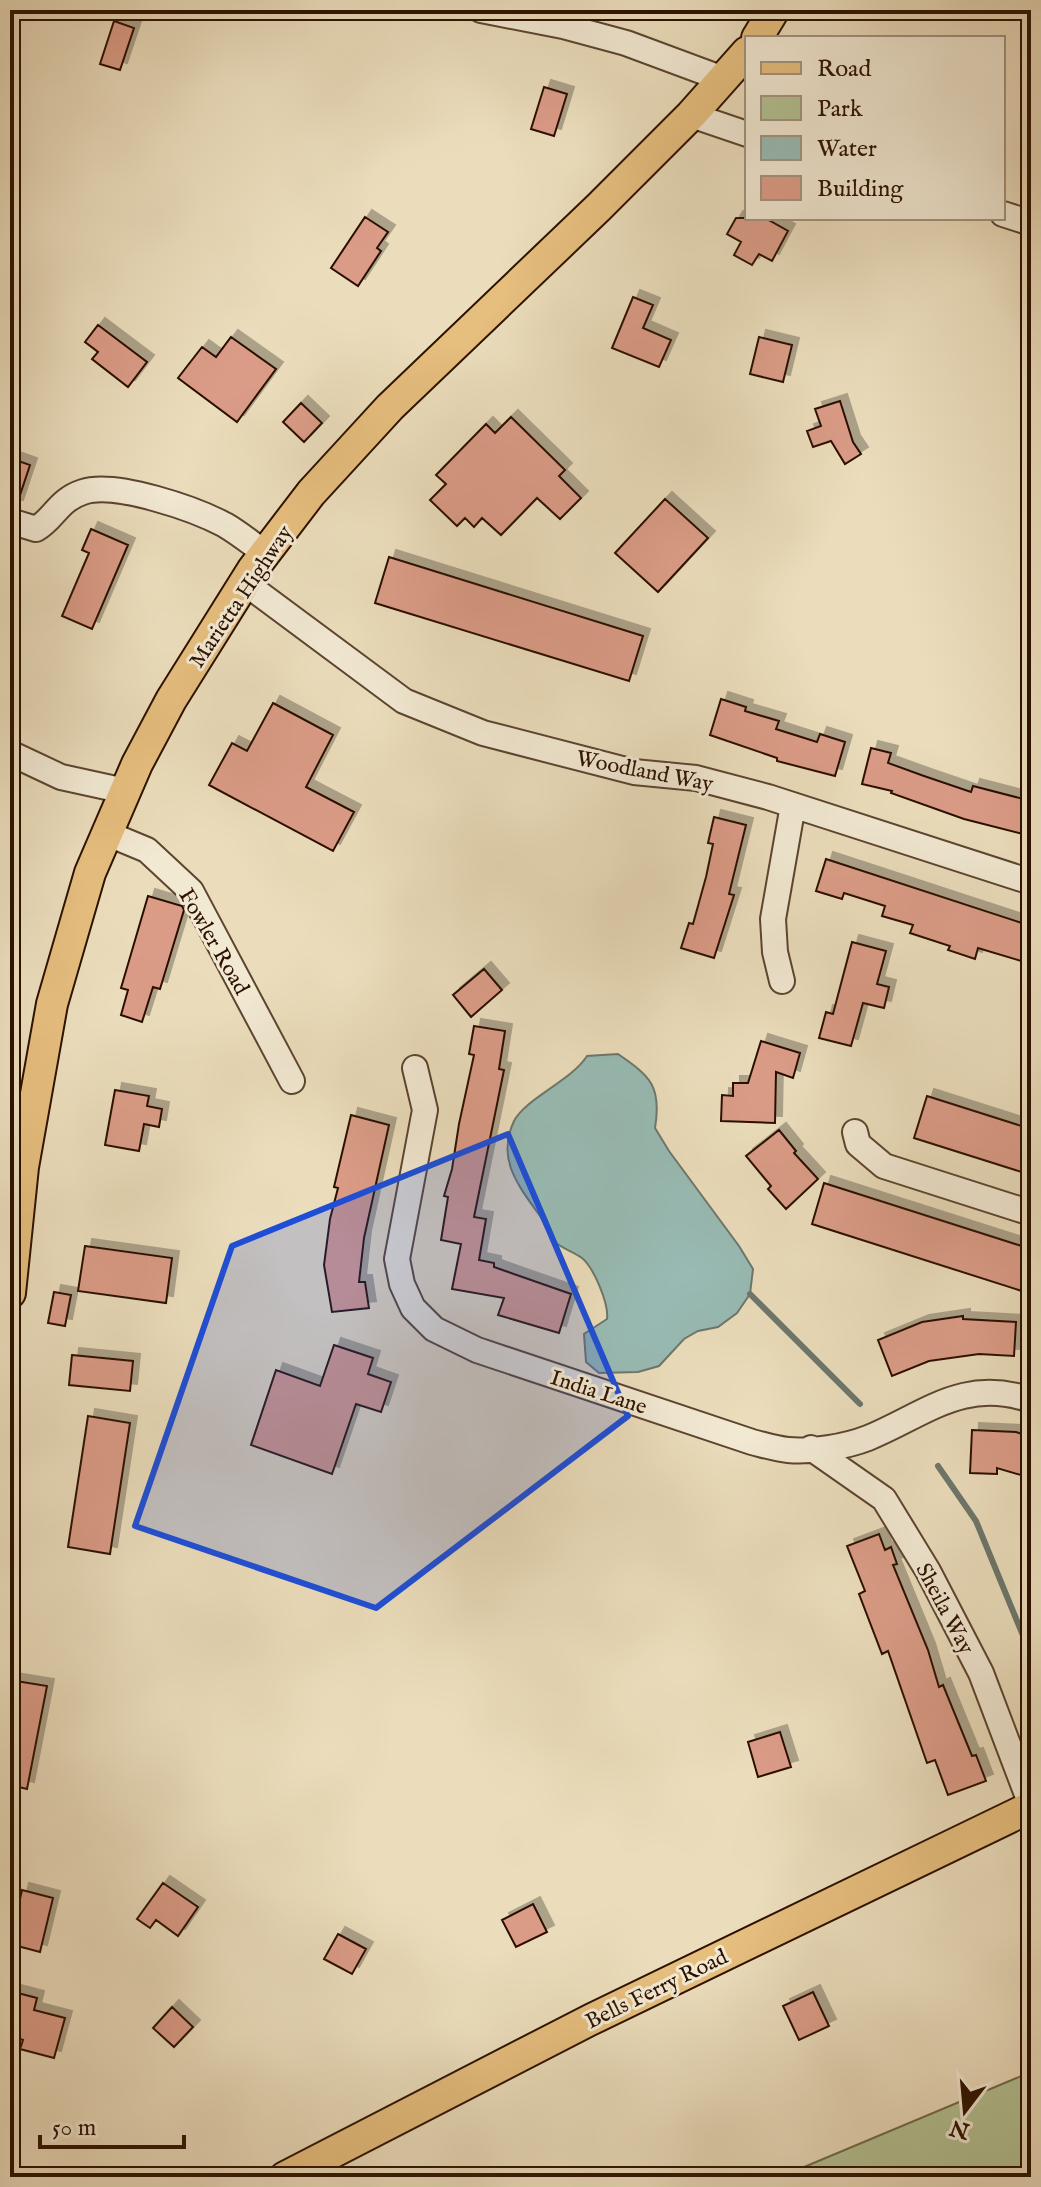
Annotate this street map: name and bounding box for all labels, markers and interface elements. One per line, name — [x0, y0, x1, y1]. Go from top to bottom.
legend — [745, 36, 1005, 220]
text: Road — [817, 54, 871, 85]
text: Park — [817, 94, 863, 125]
text: Water — [817, 134, 877, 165]
text: Building — [817, 174, 904, 205]
street label: Marietta Highway — [184, 520, 300, 674]
street label: Woodland Way — [574, 745, 716, 799]
street label: Fowler Road — [172, 884, 255, 1000]
street label: India Lane — [546, 1364, 650, 1422]
street label: Sheila Way — [909, 1559, 980, 1659]
street label: Bells Ferry Road — [581, 1943, 733, 2036]
north arrow — [925, 2071, 1005, 2151]
scale bar — [40, 2099, 184, 2149]
text: N — [947, 2112, 974, 2145]
text: 50 m — [52, 2113, 96, 2144]

